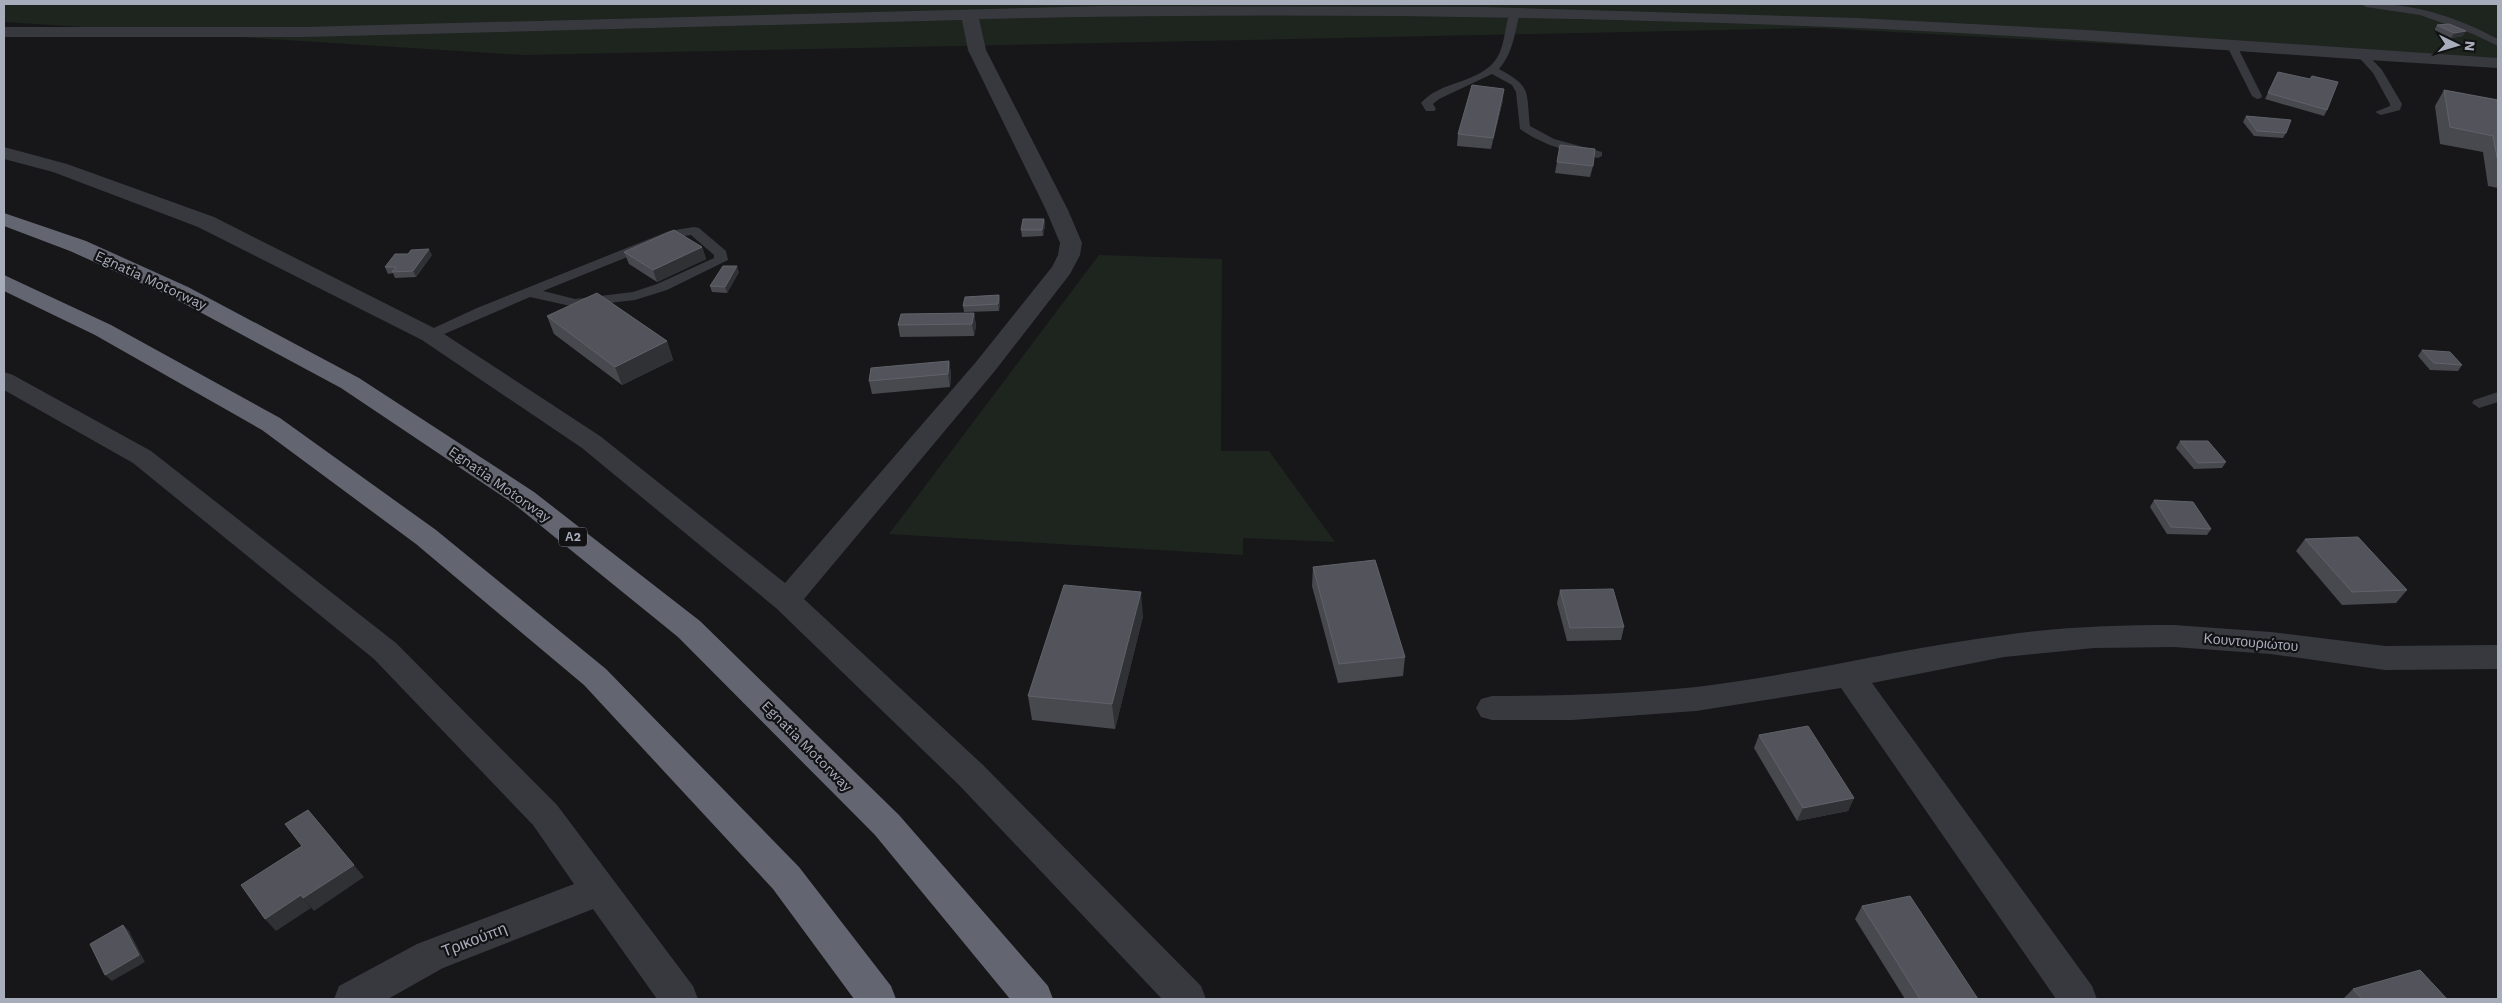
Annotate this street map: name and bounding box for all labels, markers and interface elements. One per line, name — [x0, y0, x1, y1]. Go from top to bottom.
north arrow — [2432, 20, 2482, 70]
text: N — [2462, 40, 2478, 52]
street label: Egnatia Motorway — [93, 247, 210, 313]
street label: Egnatia Motorway — [446, 443, 555, 526]
road number: Α2 — [559, 528, 587, 546]
street label: Κουντουριώτου — [2203, 630, 2299, 654]
street label: Egnatia Motorway — [759, 698, 856, 795]
street label: Τρικούπη — [439, 918, 510, 961]

